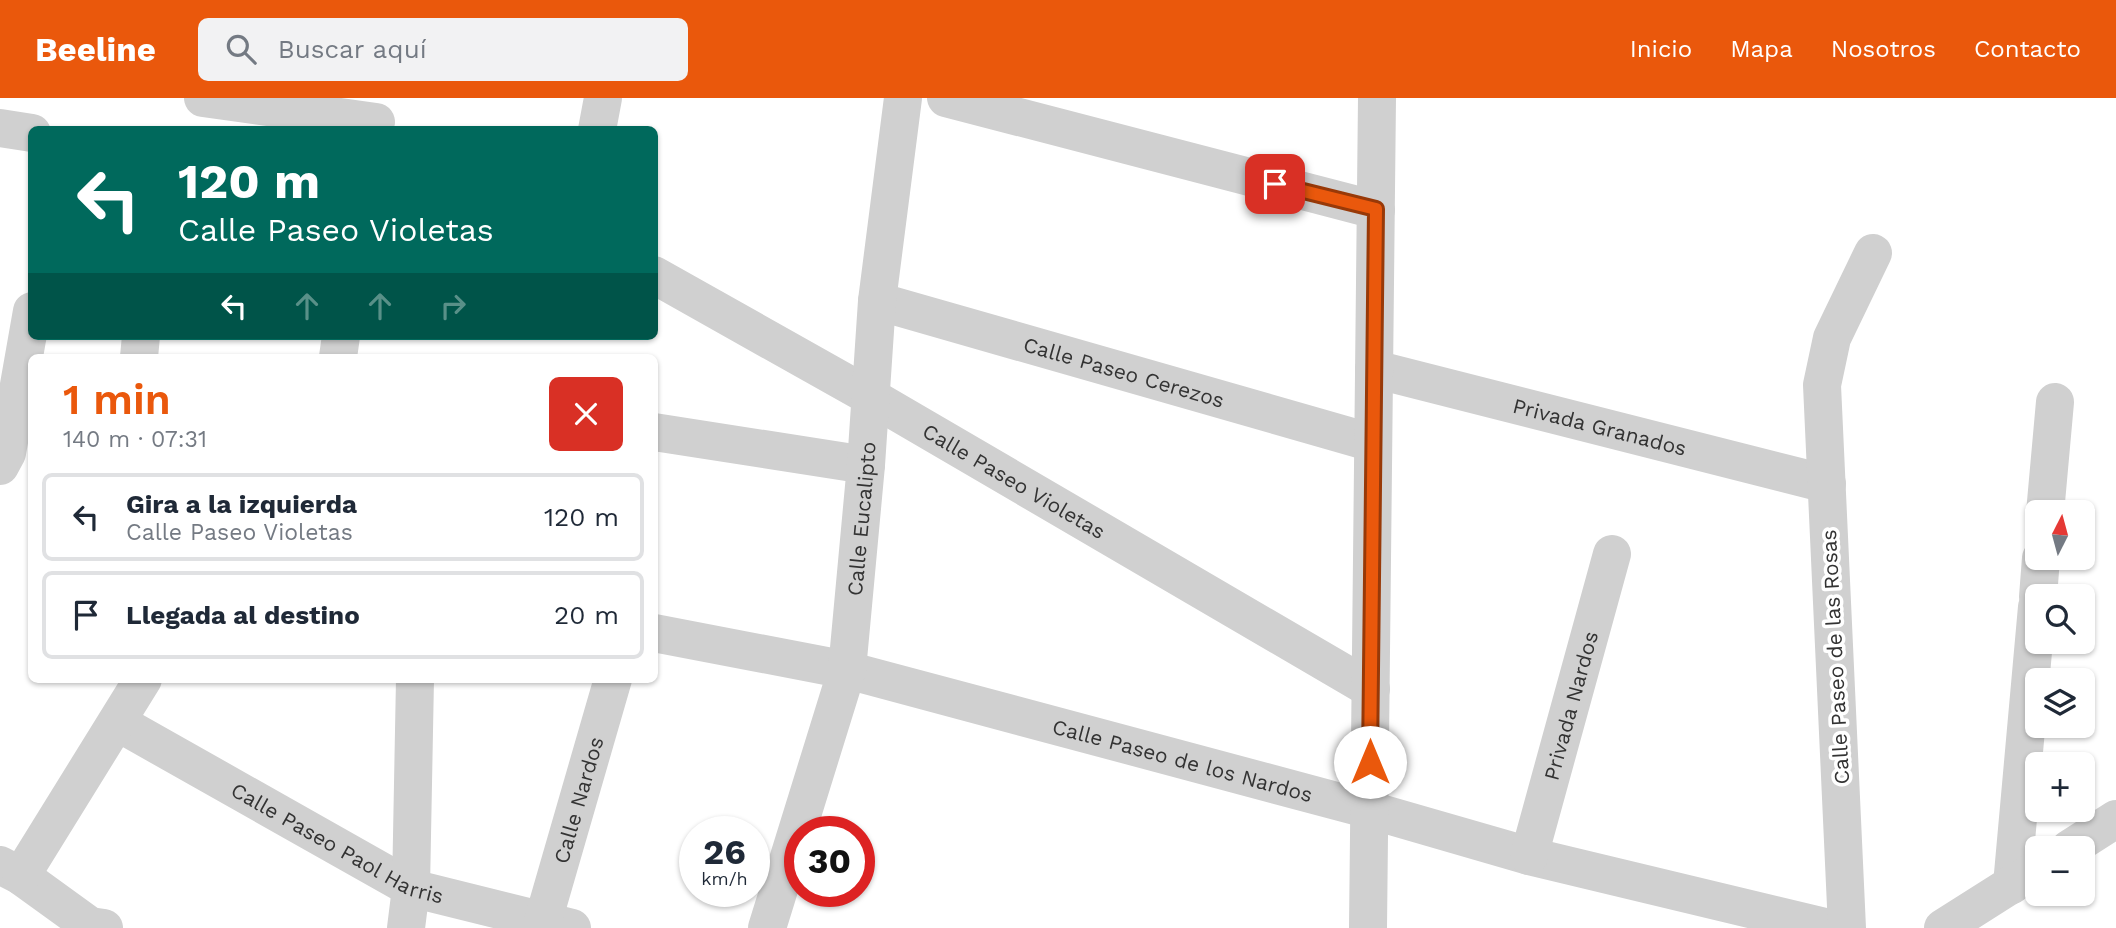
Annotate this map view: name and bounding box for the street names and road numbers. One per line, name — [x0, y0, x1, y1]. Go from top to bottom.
street label: Calle Paseo Cerezos — [1021, 331, 1227, 412]
street label: Privada Granados — [1510, 392, 1689, 460]
street label: Calle Paseo Violetas — [919, 418, 1110, 544]
street label: Calle Eucalipto — [841, 441, 880, 597]
street label: Calle Paseo de las Rosas — [1816, 529, 1854, 785]
street label: Privada Nardos — [1538, 628, 1603, 783]
street label: Calle Paseo de los Nardos — [1050, 713, 1315, 807]
street label: Calle Nardos — [548, 734, 608, 866]
street label: Calle Paseo Paol Harris — [227, 777, 446, 908]

